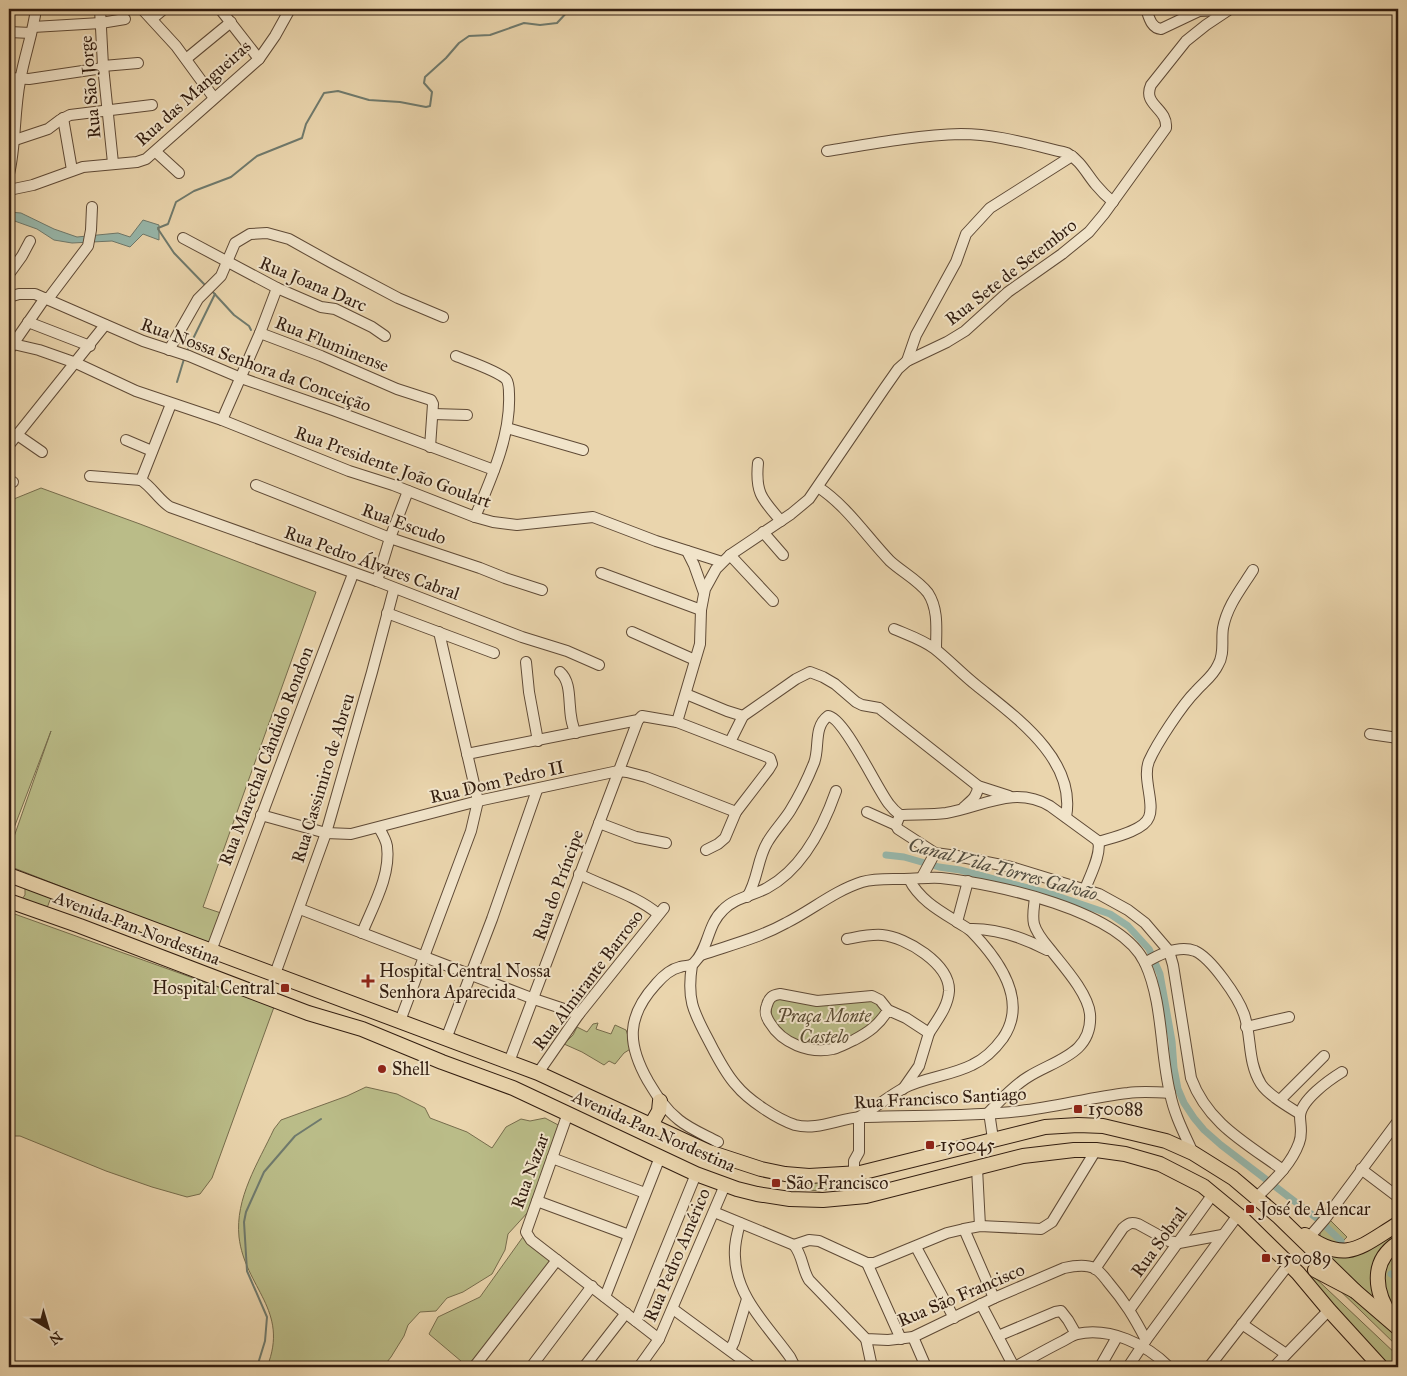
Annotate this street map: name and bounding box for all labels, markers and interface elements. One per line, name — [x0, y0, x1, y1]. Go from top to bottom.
street label: Rua São Jorge — [75, 34, 106, 139]
street label: Rua das Mangueiras — [131, 35, 256, 151]
street label: Rua Sete de Setembro — [941, 214, 1081, 330]
street label: Rua Joana Darc — [256, 251, 370, 318]
street label: Rua Fluminense — [272, 311, 392, 377]
street label: Rua Nossa Senhora da Conceição — [138, 313, 374, 417]
street label: Rua Presidente João Goulart — [291, 421, 495, 514]
street label: Rua Escudo — [359, 499, 449, 549]
street label: Rua Pedro Álvares Cabral — [281, 519, 463, 605]
street label: Rua Marechal Cândido Rondon — [214, 643, 318, 869]
street label: Rua Cassimiro de Abreu — [287, 690, 359, 865]
street label: Rua Dom Pedro II — [428, 756, 567, 808]
street label: Rua do Príncipe — [528, 827, 588, 943]
water label: Canal Vila Torres Galvão — [906, 833, 1100, 905]
street label: Avenida Pan Nordestina — [50, 886, 224, 970]
street label: Rua Almirante Barroso — [528, 905, 648, 1055]
place label: Hospital Central Nossa Senhora Aparecida — [379, 960, 551, 1003]
marker: Hospital Central Nossa Senhora Aparecida — [361, 974, 375, 988]
place label: Hospital Central — [152, 977, 275, 999]
marker: Hospital Central — [279, 982, 291, 994]
park label: Praça Monte Castelo — [777, 1005, 872, 1048]
place label: Shell — [392, 1058, 430, 1080]
marker: Shell — [376, 1063, 388, 1075]
street label: Rua Francisco Santiago — [853, 1082, 1027, 1115]
street label: Avenida Pan Nordestina — [568, 1085, 739, 1177]
place label: 150088 — [1088, 1098, 1143, 1120]
marker: 150088 — [1072, 1103, 1084, 1115]
street label: Rua Nazar — [506, 1130, 554, 1212]
place label: 150045 — [940, 1134, 995, 1156]
marker: 150045 — [924, 1139, 936, 1151]
place label: São Francisco — [786, 1172, 888, 1194]
marker: São Francisco — [770, 1177, 782, 1189]
street label: Rua Pedro Américo — [639, 1185, 715, 1325]
place label: José de Alencar — [1258, 1198, 1371, 1221]
street label: Rua Sobral — [1126, 1203, 1192, 1281]
marker: José de Alencar — [1244, 1203, 1256, 1215]
place label: 150089 — [1276, 1247, 1332, 1269]
marker: 150089 — [1260, 1252, 1272, 1264]
street label: Rua São Francisco — [894, 1258, 1028, 1332]
north arrow — [22, 1304, 72, 1354]
text: N — [46, 1327, 66, 1348]

